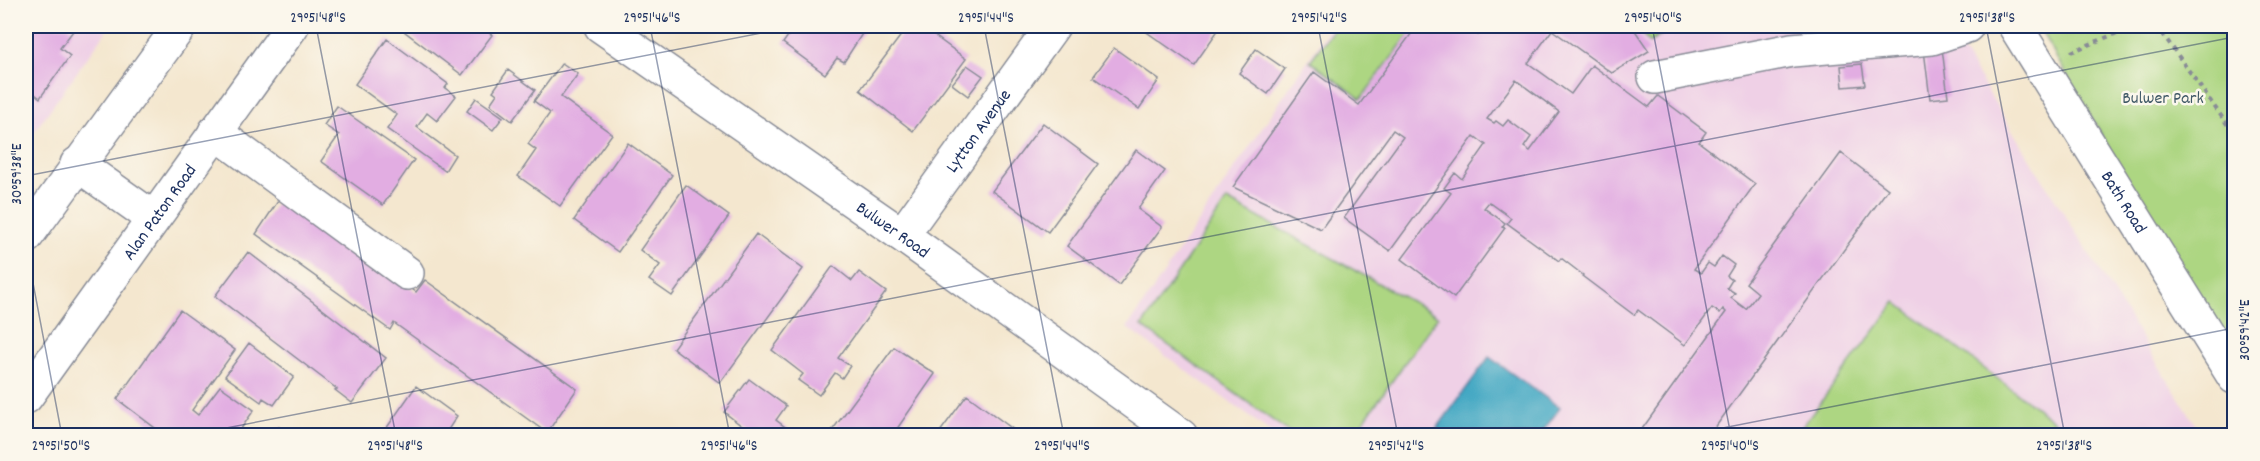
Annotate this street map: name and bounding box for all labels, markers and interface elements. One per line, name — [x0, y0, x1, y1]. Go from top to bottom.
text: 29°51'48"S — [290, 8, 346, 30]
text: 29°51'46"S — [624, 8, 680, 30]
text: 29°51'44"S — [958, 8, 1014, 30]
text: 29°51'42"S — [1291, 8, 1347, 30]
text: 29°51'40"S — [1624, 8, 1682, 30]
text: 29°51'38"S — [1959, 8, 2015, 30]
street label: Lytton Avenue — [941, 85, 1018, 179]
park label: Bulwer Park — [2122, 87, 2204, 112]
text: 30°59'38"E — [7, 143, 29, 205]
street label: Alan Paton Road — [118, 160, 204, 266]
street label: Bath Road — [2093, 167, 2152, 239]
street label: Bulwer Road — [850, 197, 934, 266]
text: 30°59'42"E — [2235, 299, 2257, 361]
text: 29°51'50"S — [32, 436, 90, 458]
text: 29°51'48"S — [367, 436, 423, 458]
text: 29°51'46"S — [701, 436, 757, 458]
text: 29°51'44"S — [1034, 436, 1090, 458]
text: 29°51'42"S — [1368, 436, 1424, 458]
text: 29°51'40"S — [1701, 436, 1759, 458]
text: 29°51'38"S — [2036, 436, 2092, 458]

